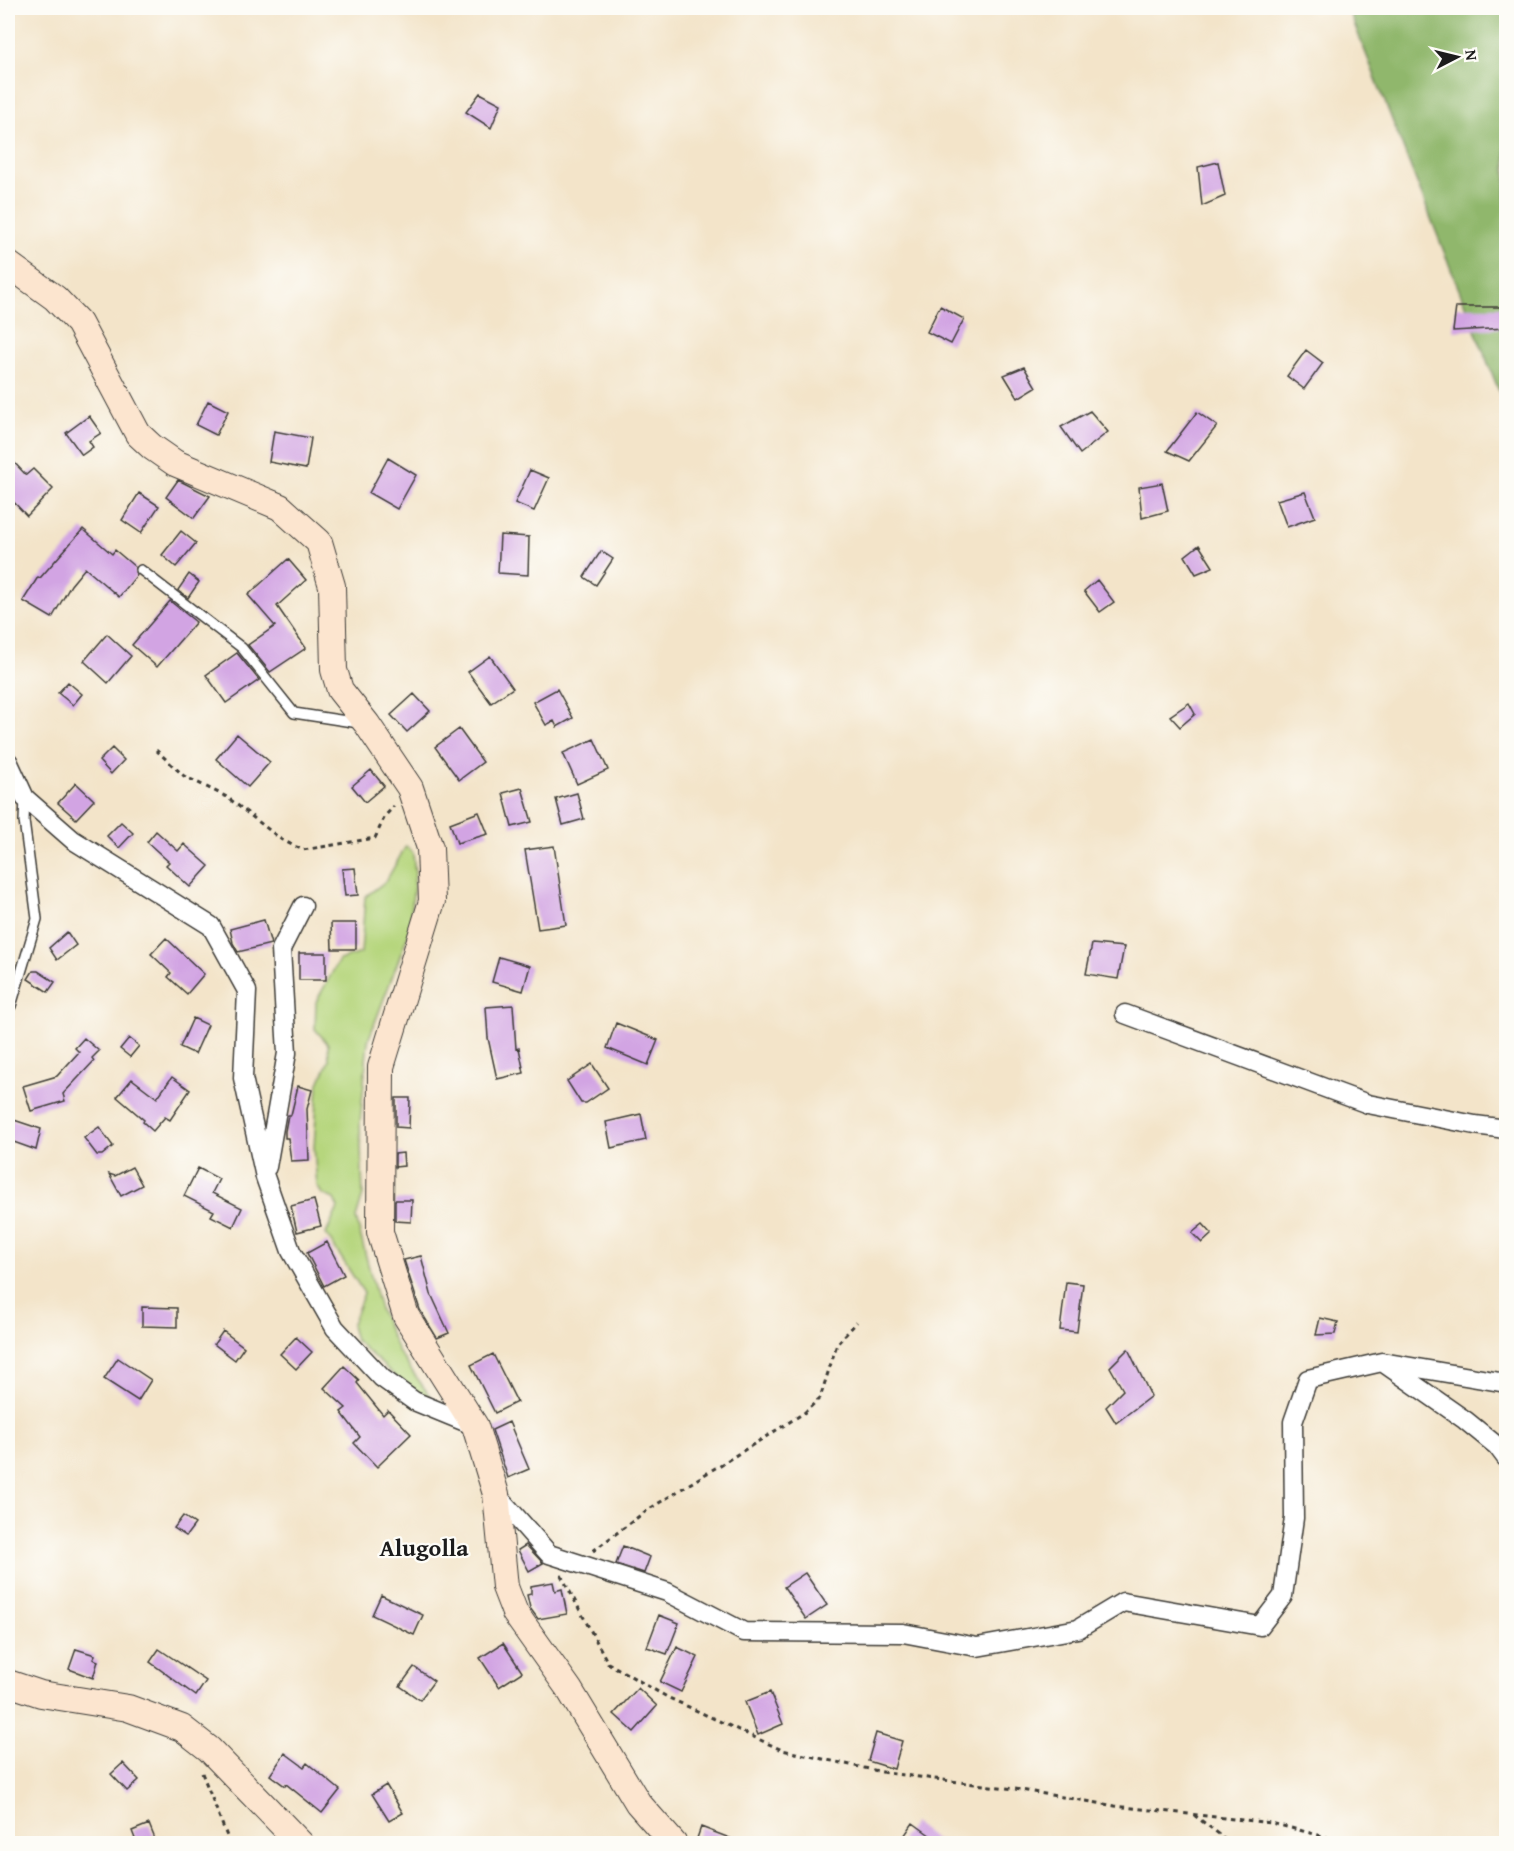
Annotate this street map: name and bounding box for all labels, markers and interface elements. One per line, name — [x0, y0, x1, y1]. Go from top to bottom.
north arrow — [1427, 27, 1487, 87]
text: N — [1459, 48, 1484, 62]
district label: Alugolla — [379, 1530, 469, 1565]

